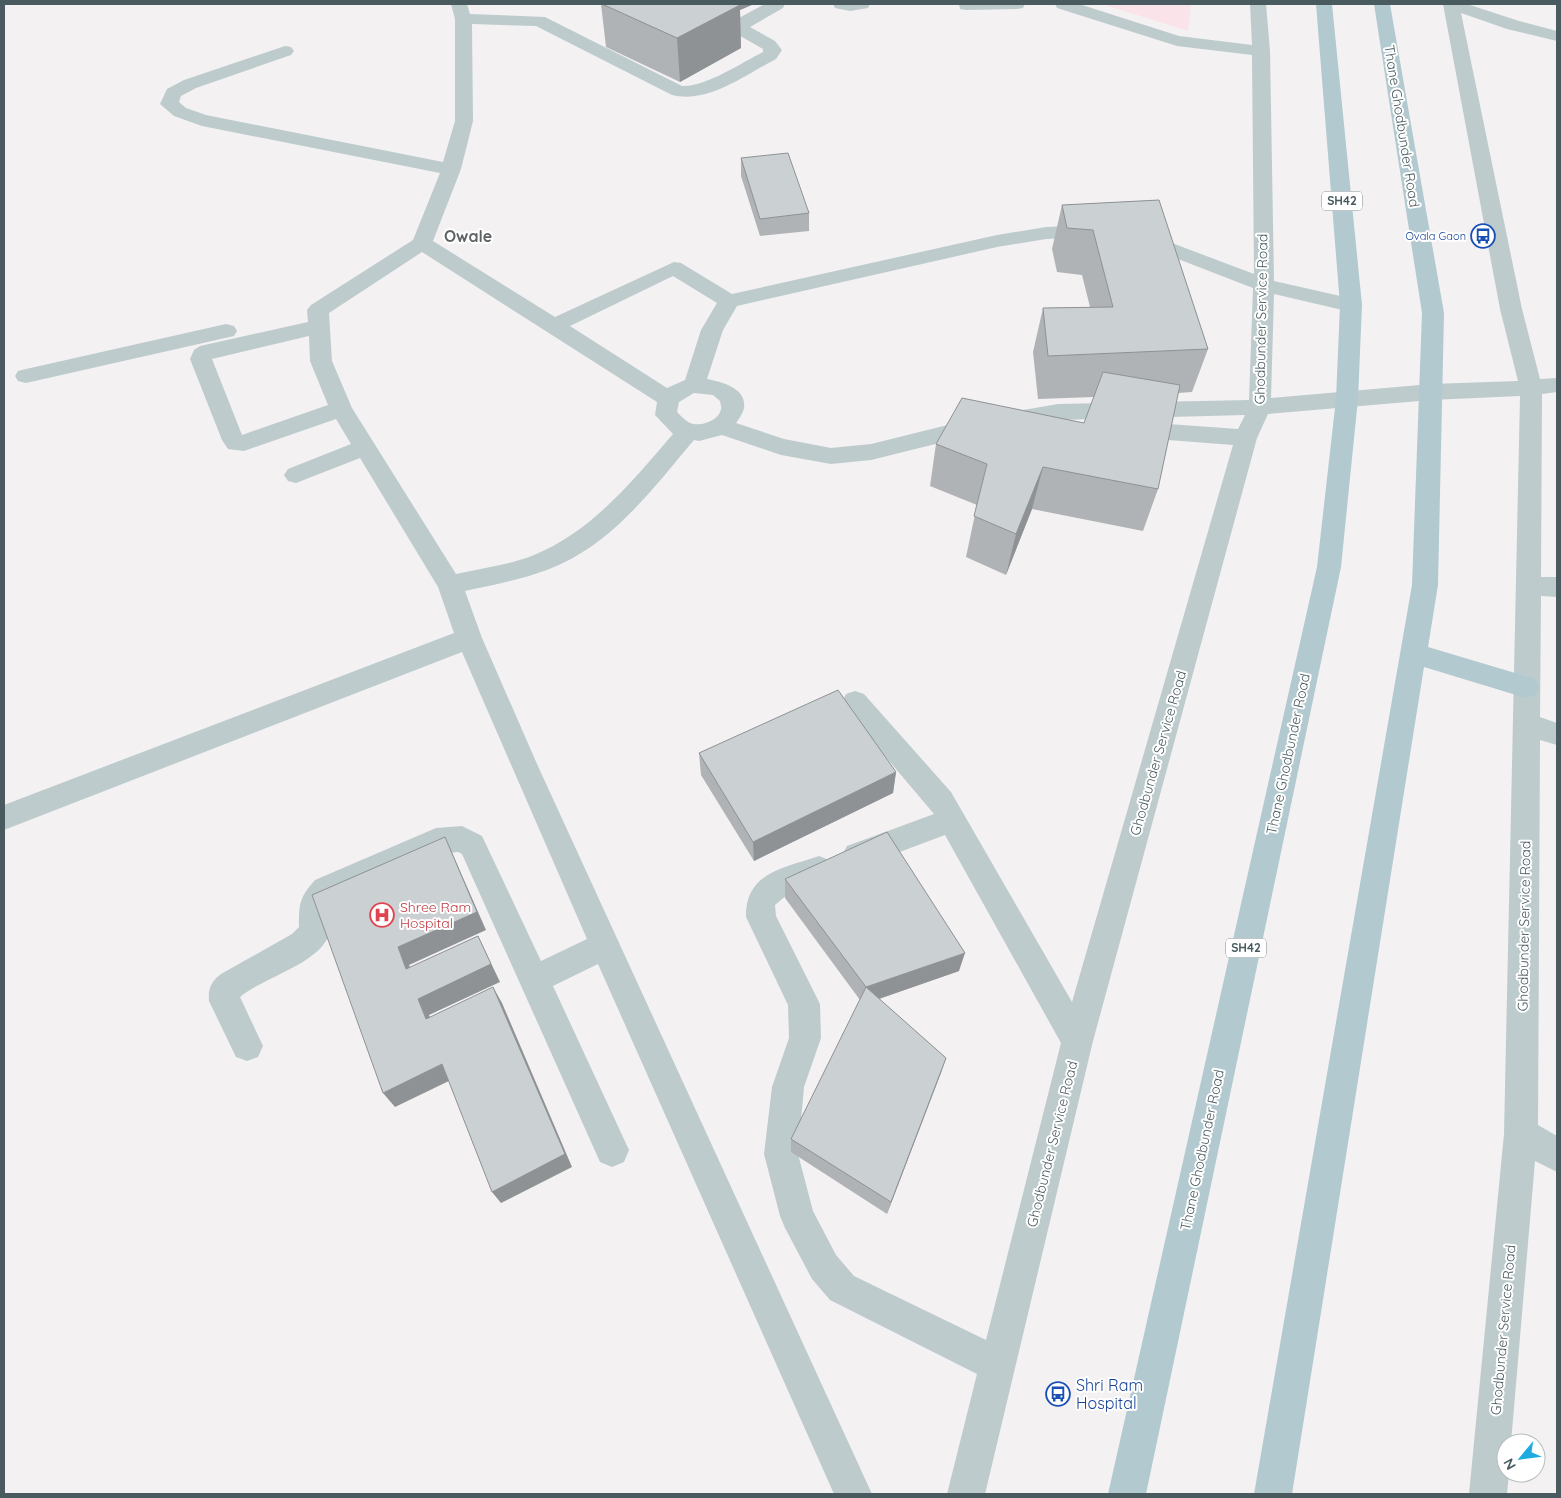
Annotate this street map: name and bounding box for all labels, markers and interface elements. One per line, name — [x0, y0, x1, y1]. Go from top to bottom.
street label: Thane Ghodbunder Road — [1380, 43, 1424, 209]
road number: SH42 — [1322, 192, 1362, 210]
bus stop icon: Ovala Gaon — [1470, 223, 1496, 249]
district label: Owale — [444, 226, 492, 246]
place label: Ovala Gaon — [1405, 229, 1466, 243]
street label: Ghodbunder Service Road — [1251, 233, 1271, 405]
street label: Ghodbunder Service Road — [1126, 668, 1190, 838]
street label: Thane Ghodbunder Road — [1262, 672, 1314, 836]
street label: Ghodbunder Service Road — [1514, 840, 1534, 1012]
place label: Shree Ram Hospital — [400, 898, 471, 932]
hospital icon: Shree Ram Hospital — [369, 902, 395, 928]
road number: SH42 — [1226, 938, 1266, 958]
street label: Ghodbunder Service Road — [1023, 1059, 1081, 1229]
street label: Thane Ghodbunder Road — [1176, 1068, 1228, 1232]
street label: Ghodbunder Service Road — [1487, 1244, 1519, 1416]
place label: Shri Ram Hospital — [1076, 1375, 1143, 1413]
bus stop icon: Shri Ram Hospital — [1045, 1381, 1071, 1407]
north arrow — [1496, 1433, 1546, 1483]
text: N — [1499, 1455, 1520, 1473]

